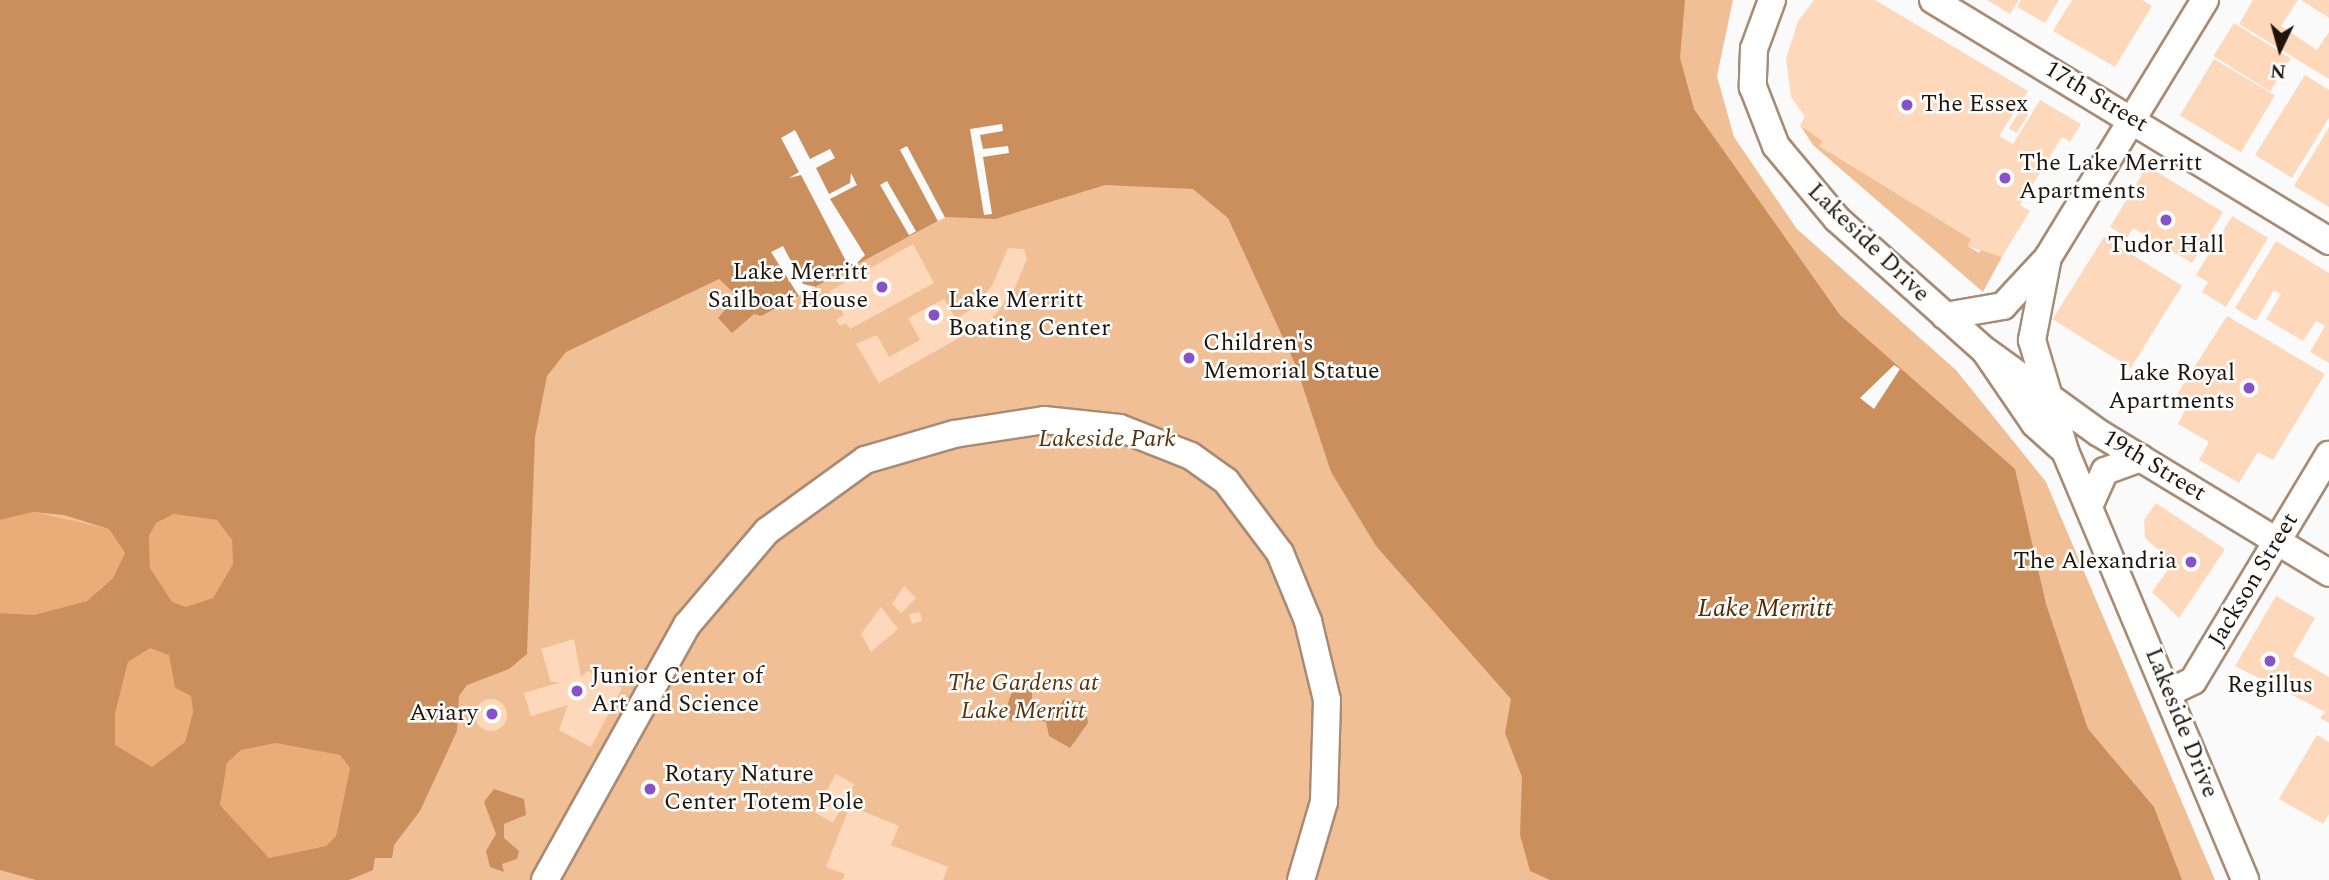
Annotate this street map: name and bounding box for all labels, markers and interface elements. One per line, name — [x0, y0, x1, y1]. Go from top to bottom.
north arrow — [2245, 14, 2315, 84]
street label: 17th Street — [2039, 55, 2153, 139]
text: N — [2269, 55, 2287, 86]
place label: The Essex — [1921, 91, 2028, 119]
marker: The Essex — [1899, 97, 1915, 113]
place label: The Lake Merritt Apartments — [2019, 150, 2202, 206]
marker: The Lake Merritt Apartments — [1997, 170, 2013, 186]
street label: Lakeside Drive — [1801, 177, 1935, 309]
marker: Tudor Hall — [2158, 212, 2174, 228]
place label: Tudor Hall — [2108, 232, 2224, 260]
place label: Lake Merritt Sailboat House — [708, 259, 868, 315]
marker: Lake Merritt Sailboat House — [874, 279, 890, 295]
place label: Lake Merritt Boating Center — [948, 287, 1110, 343]
marker: Lake Merritt Boating Center — [926, 307, 942, 323]
place label: Children's Memorial Statue — [1203, 330, 1380, 386]
marker: Children's Memorial Statue — [1181, 350, 1197, 366]
place label: Lake Royal Apartments — [2108, 360, 2235, 416]
marker: Lake Royal Apartments — [2241, 380, 2257, 396]
street label: 19th Street — [2097, 424, 2211, 508]
park label: Lakeside Park — [1038, 426, 1176, 454]
street label: Jackson Street — [2203, 508, 2305, 652]
place label: The Alexandria — [2013, 548, 2177, 576]
marker: The Alexandria — [2183, 554, 2199, 570]
water label: Lake Merritt — [1698, 593, 1832, 625]
street label: Lakeside Drive — [2138, 644, 2224, 802]
marker: Regillus — [2262, 653, 2278, 669]
place label: Junior Center of Art and Science — [591, 663, 763, 719]
park label: The Gardens at Lake Merritt — [948, 670, 1098, 726]
place label: Regillus — [2227, 672, 2313, 700]
marker: Junior Center of Art and Science — [569, 683, 585, 699]
place label: Aviary — [409, 700, 478, 728]
marker: Aviary — [484, 706, 500, 722]
place label: Rotary Nature Center Totem Pole — [664, 761, 864, 817]
marker: Rotary Nature Center Totem Pole — [642, 781, 658, 797]

